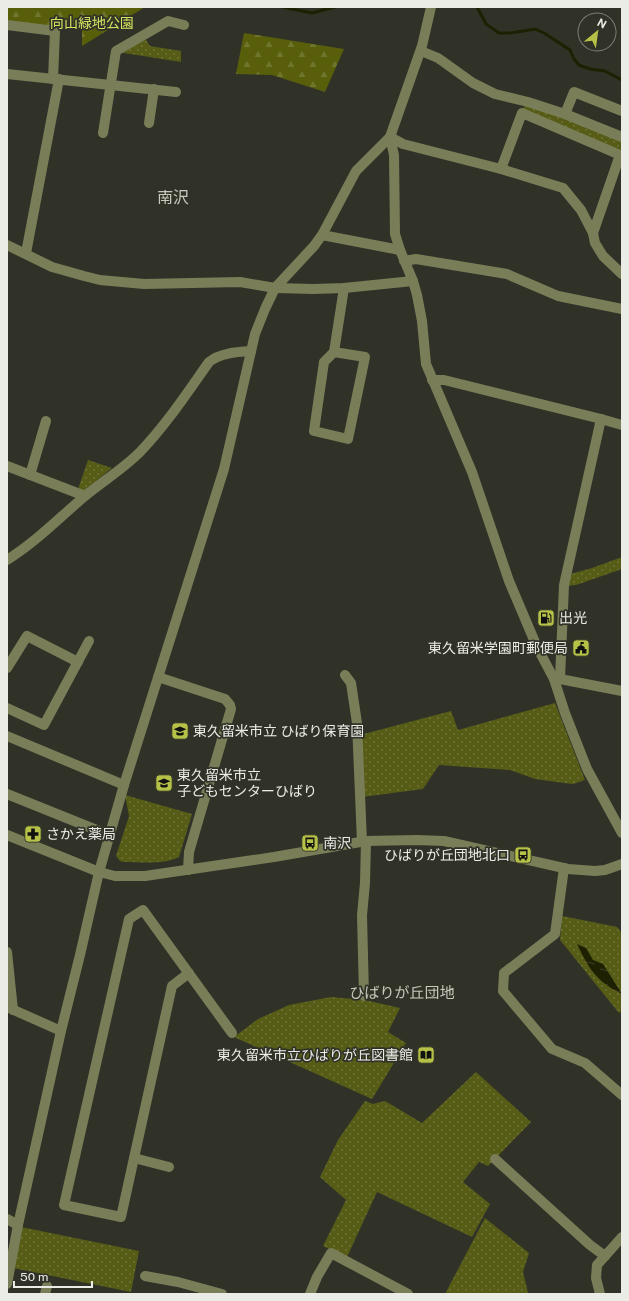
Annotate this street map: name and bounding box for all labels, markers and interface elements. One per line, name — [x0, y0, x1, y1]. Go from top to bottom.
north arrow — [577, 12, 617, 52]
park label: 向山緑地公園 — [50, 15, 134, 31]
text: N — [595, 16, 609, 31]
district label: 南沢 — [157, 188, 189, 207]
fuel station icon: 出光 — [536, 608, 556, 628]
place label: 出光 — [559, 610, 587, 626]
public building icon: 東久留米学園町郵便局 — [571, 638, 591, 658]
place label: 東久留米学園町郵便局 — [428, 640, 568, 656]
school or university icon: 東久留米市立 ひばり保育園 — [170, 721, 190, 741]
place label: 東久留米市立 ひばり保育園 — [193, 723, 364, 739]
place label: 東久留米市立 子どもセンターひばり — [177, 767, 317, 799]
school or university icon: 東久留米市立 子どもセンターひばり — [154, 773, 174, 793]
pharmacy icon: さかえ薬局 — [23, 824, 43, 844]
place label: さかえ薬局 — [46, 826, 116, 842]
bus stop icon: 南沢 — [300, 833, 320, 853]
place label: 南沢 — [323, 835, 351, 851]
bus stop icon: ひばりが丘団地北口 — [513, 845, 533, 865]
place label: ひばりが丘団地北口 — [384, 847, 510, 863]
district label: ひばりが丘団地 — [349, 984, 455, 1001]
library icon: 東久留米市立ひばりが丘図書館 — [416, 1045, 436, 1065]
place label: 東久留米市立ひばりが丘図書館 — [217, 1047, 413, 1063]
scale bar — [14, 1263, 92, 1289]
text: 50 m — [20, 1270, 48, 1284]

